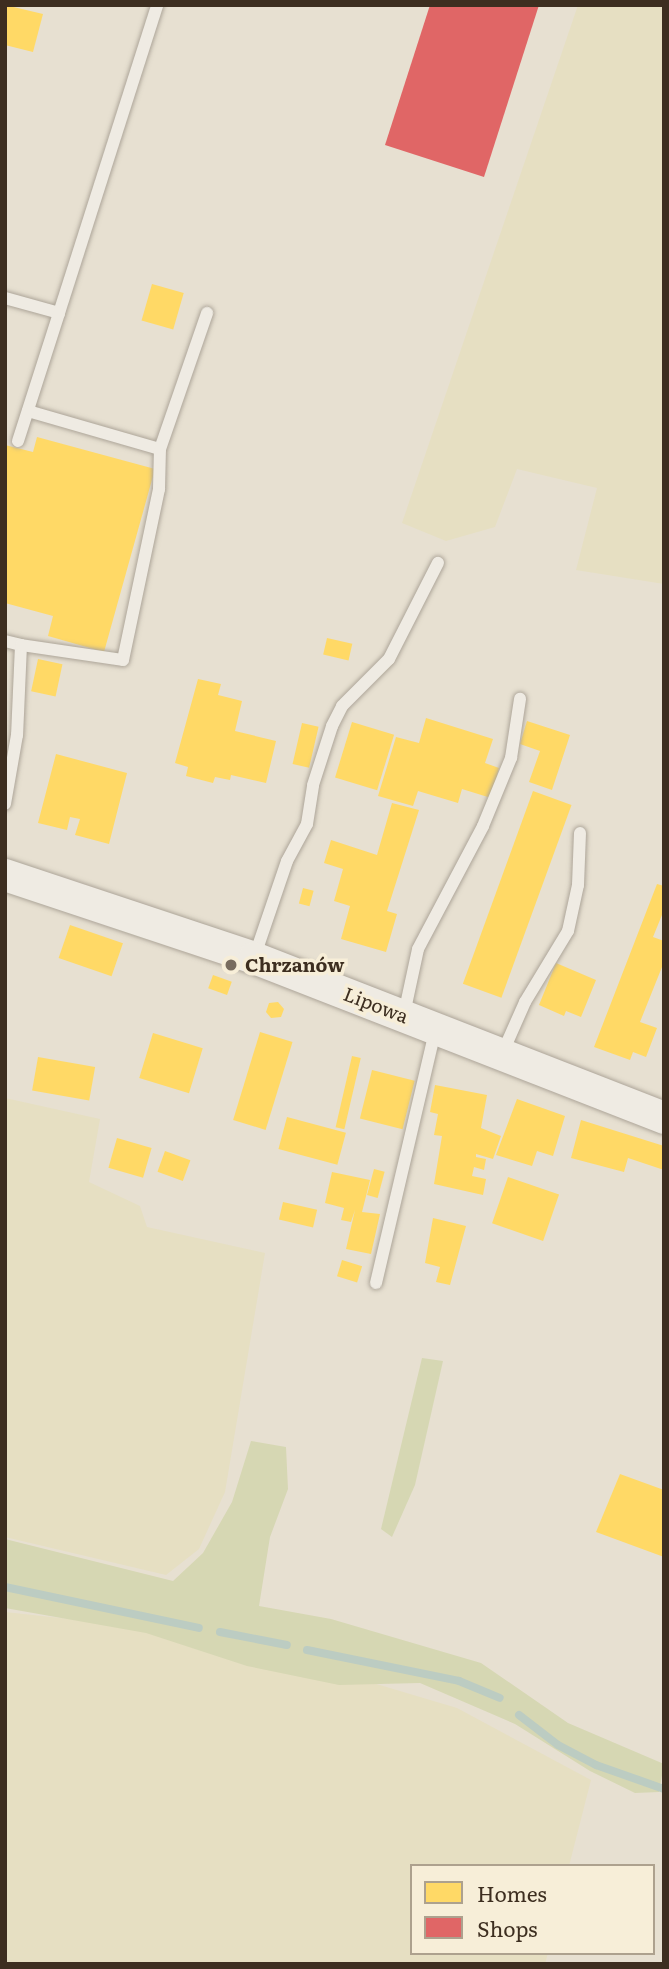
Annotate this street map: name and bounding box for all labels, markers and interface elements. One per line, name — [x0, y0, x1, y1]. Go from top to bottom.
place label: Chrzanów — [245, 954, 344, 976]
marker: Chrzanów — [223, 957, 239, 973]
street label: Lipowa — [340, 982, 412, 1028]
legend — [410, 1864, 655, 1955]
text: Homes — [477, 1877, 547, 1908]
text: Shops — [477, 1912, 538, 1943]

